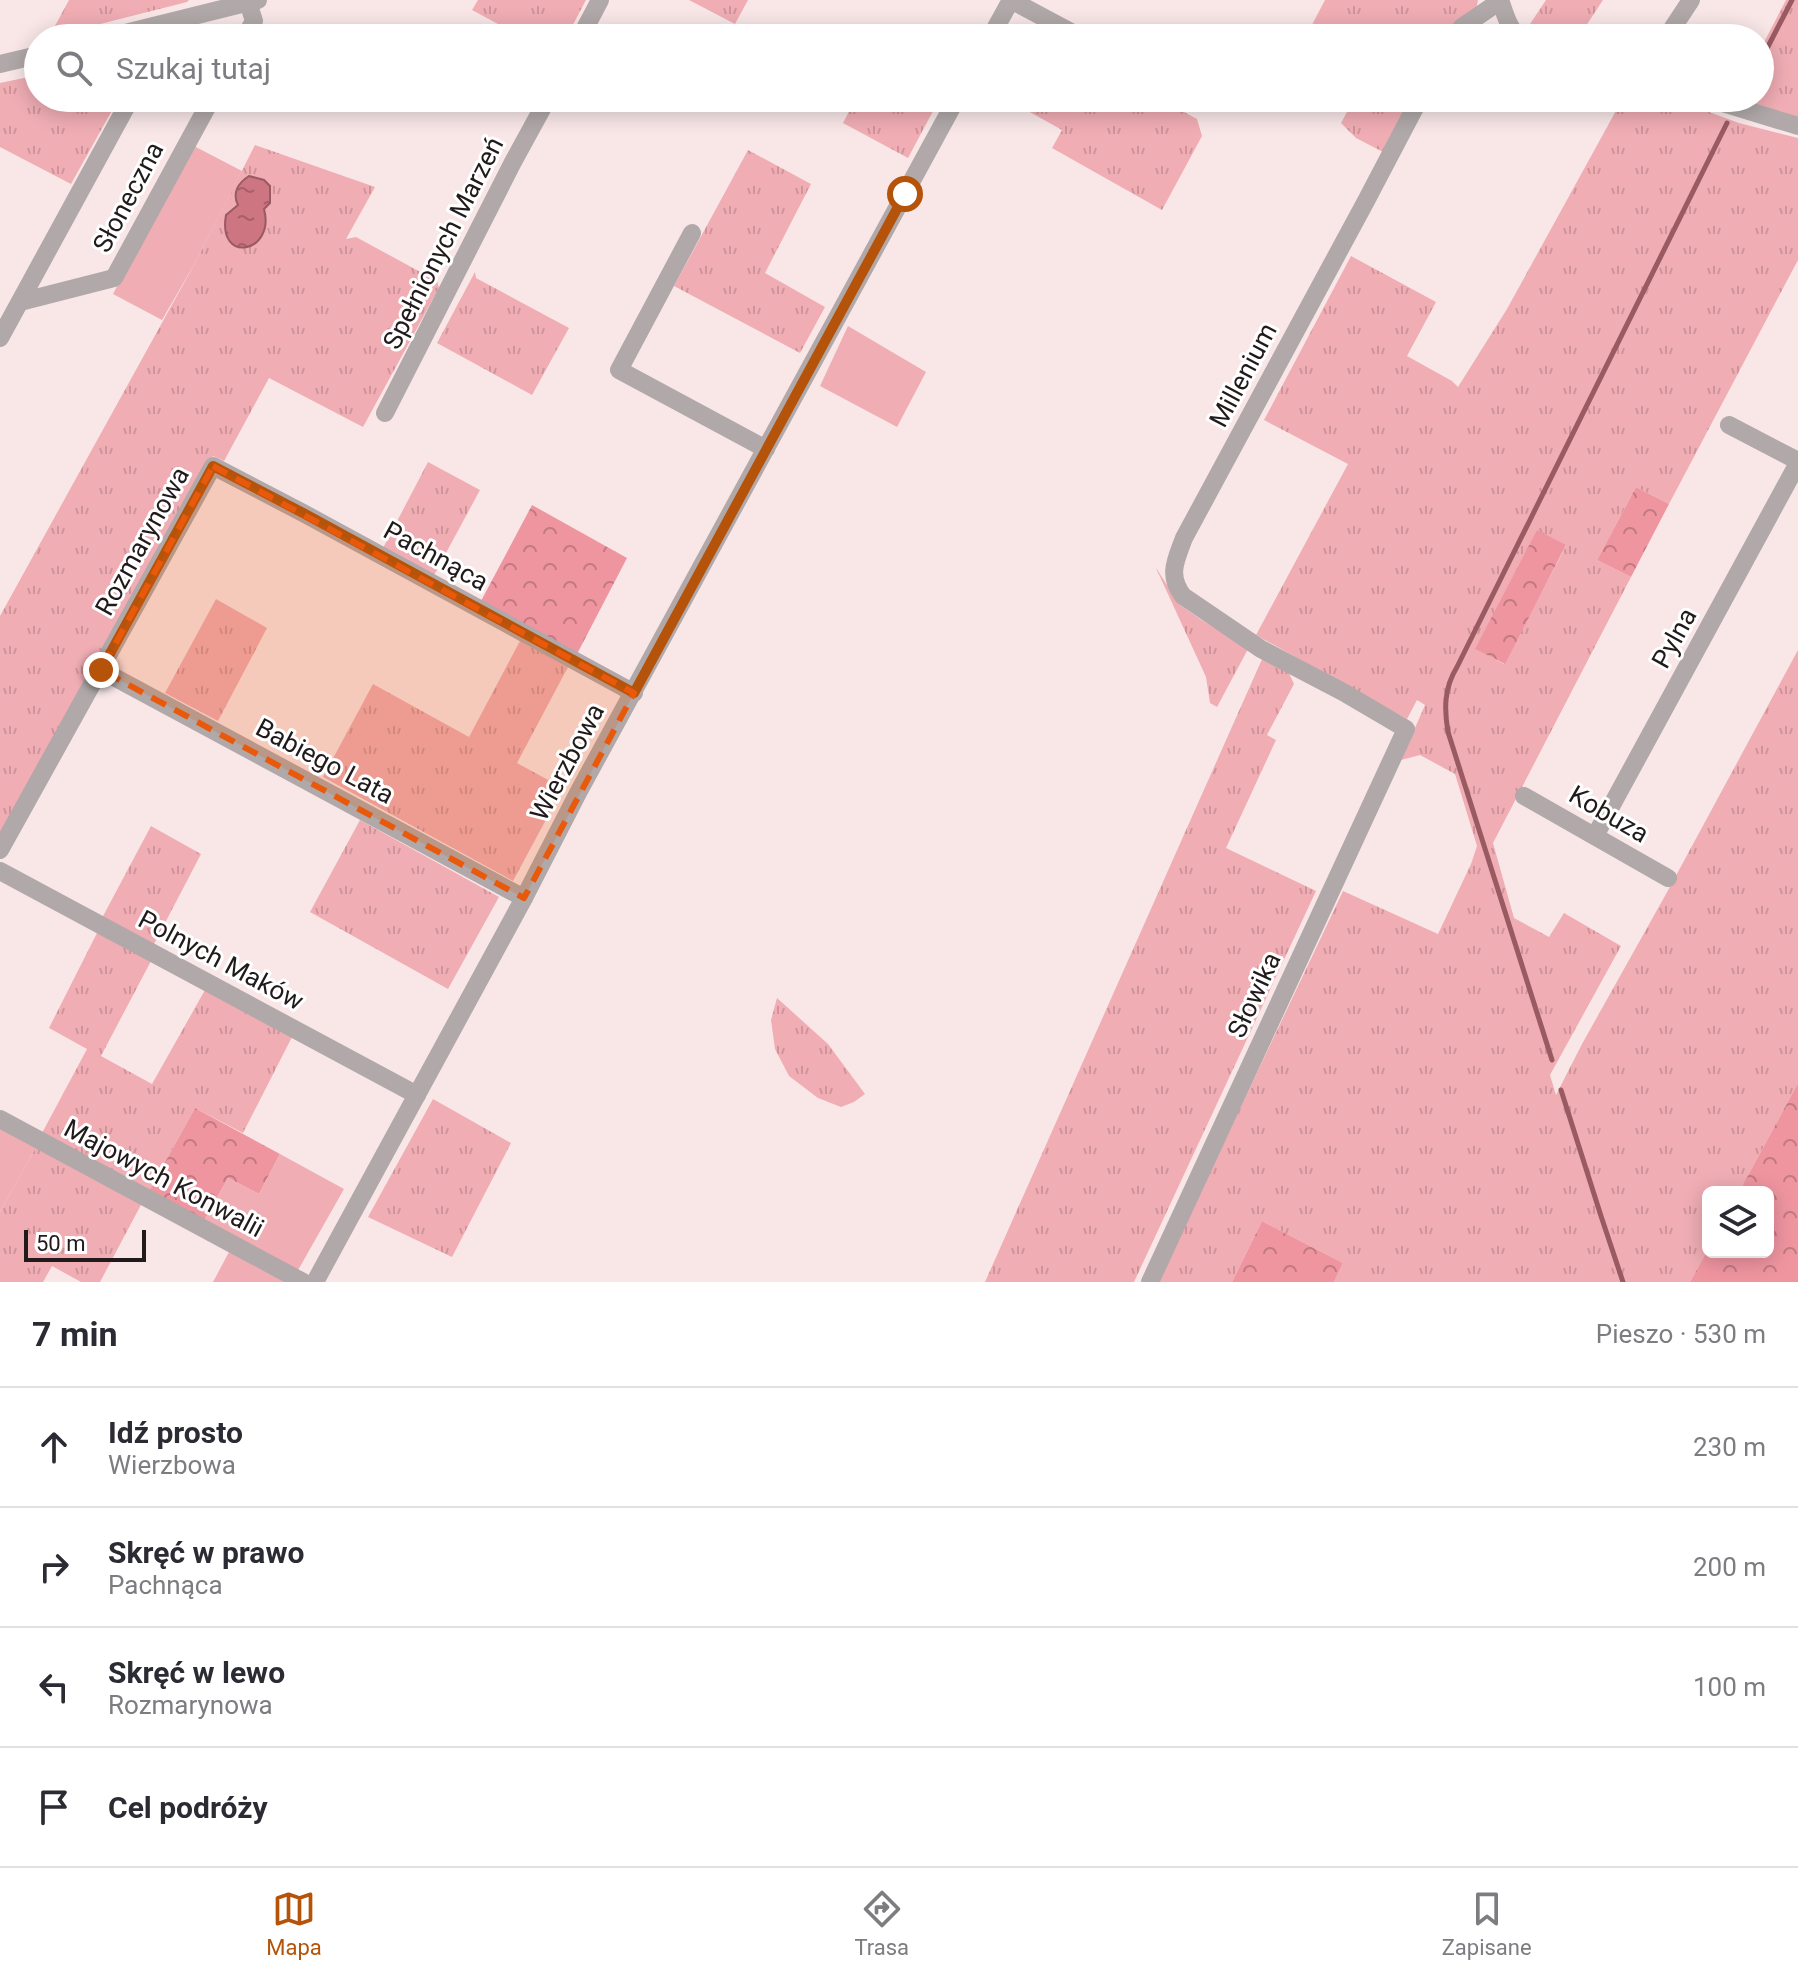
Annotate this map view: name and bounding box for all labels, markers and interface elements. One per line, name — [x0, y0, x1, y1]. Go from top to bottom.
search box — [24, 24, 1774, 112]
icon: search — [52, 46, 96, 90]
text: Szukaj tutaj — [116, 51, 271, 86]
street label: Spełnionych Marzeń — [377, 132, 509, 354]
street label: Słoneczna — [86, 137, 170, 257]
route start — [887, 176, 923, 212]
street label: Millenium — [1203, 318, 1283, 432]
street label: Rozmarynowa — [89, 462, 195, 620]
street label: Pachnąca — [379, 515, 493, 597]
street label: Pylna — [1645, 603, 1703, 673]
route end — [83, 652, 119, 688]
street label: Wierzbowa — [524, 698, 610, 826]
street label: Babiego Lata — [251, 712, 399, 810]
street label: Kobuza — [1564, 779, 1654, 849]
street label: Polnych Maków — [133, 904, 309, 1016]
street label: Słowika — [1221, 948, 1287, 1042]
street label: Majowych Konwalii — [59, 1113, 269, 1243]
map controls — [1702, 1186, 1774, 1258]
button: layers — [1702, 1186, 1774, 1258]
scale bar — [24, 1226, 146, 1262]
text: 50 m — [36, 1231, 85, 1256]
text: 7 min — [32, 1314, 117, 1354]
text: Pieszo · 530 m — [1596, 1319, 1766, 1349]
text: Idź prosto — [108, 1415, 243, 1450]
icon: ahead — [32, 1425, 76, 1469]
text: 230 m — [1693, 1432, 1766, 1462]
text: Wierzbowa — [108, 1450, 236, 1480]
text: Skręć w prawo — [108, 1535, 304, 1570]
icon: right — [32, 1545, 76, 1589]
text: 200 m — [1693, 1552, 1766, 1582]
text: Pachnąca — [108, 1570, 223, 1600]
text: Skręć w lewo — [108, 1655, 285, 1690]
icon: left — [32, 1665, 76, 1709]
text: 100 m — [1693, 1672, 1766, 1702]
text: Rozmarynowa — [108, 1690, 273, 1720]
icon: arrive — [32, 1785, 76, 1829]
text: Cel podróży — [108, 1790, 268, 1825]
tab: Mapa — [266, 1887, 322, 1960]
tab: Trasa — [854, 1887, 909, 1960]
tab: Zapisane — [1442, 1887, 1532, 1960]

